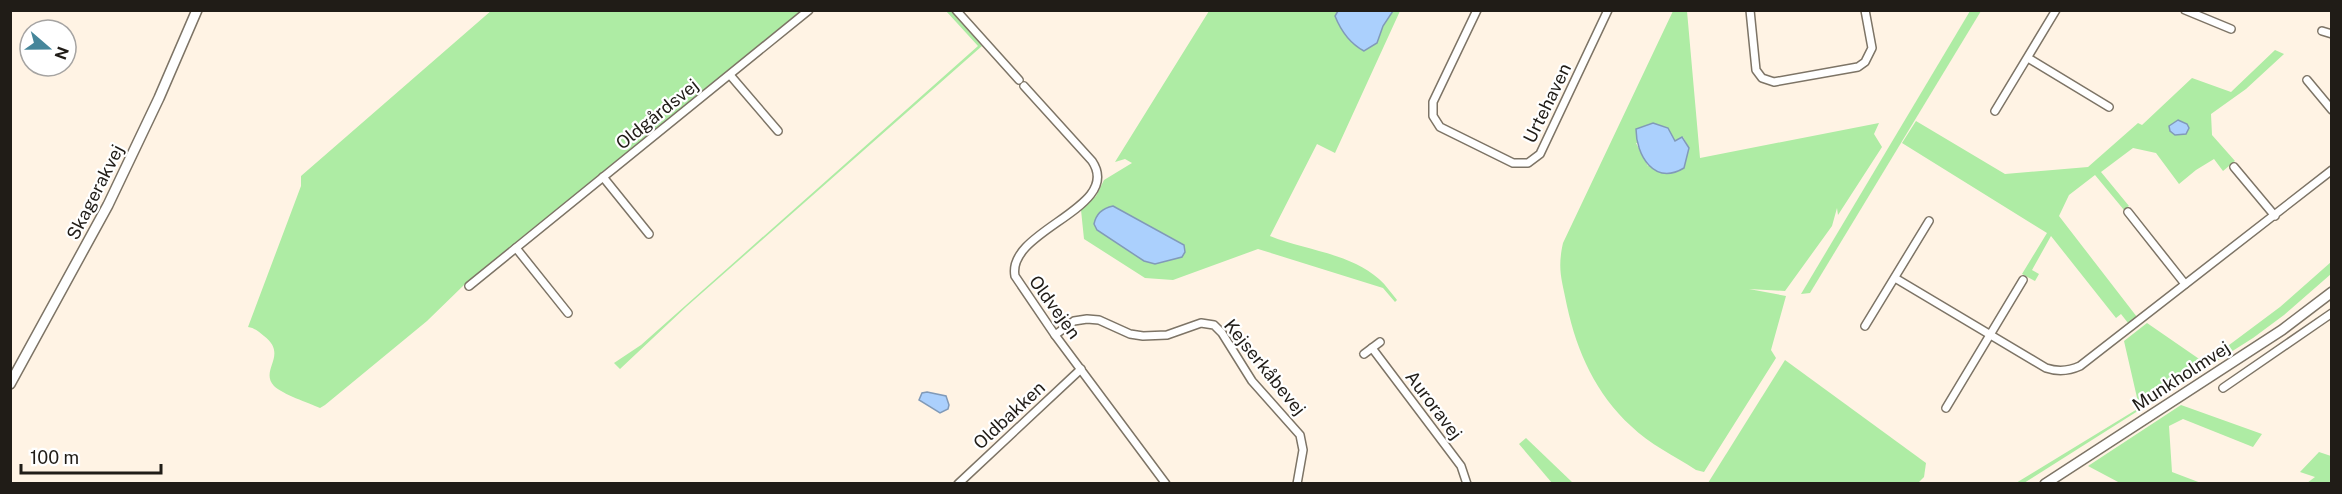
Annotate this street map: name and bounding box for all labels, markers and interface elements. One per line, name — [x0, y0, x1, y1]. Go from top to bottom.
north arrow — [18, 18, 78, 78]
text: N — [51, 44, 73, 62]
street label: Urtehaven — [1519, 60, 1575, 146]
street label: Oldgårdsvej — [611, 74, 703, 154]
street label: Skagerakvej — [62, 141, 128, 243]
street label: Oldvejen — [1025, 271, 1085, 343]
street label: Kejserkåbevej — [1220, 315, 1310, 419]
street label: Munkholmvej — [2128, 337, 2234, 415]
street label: Auroravej — [1401, 367, 1467, 443]
street label: Oldbakken — [969, 377, 1049, 453]
scale bar — [21, 437, 160, 475]
text: 100 m — [30, 447, 79, 468]

